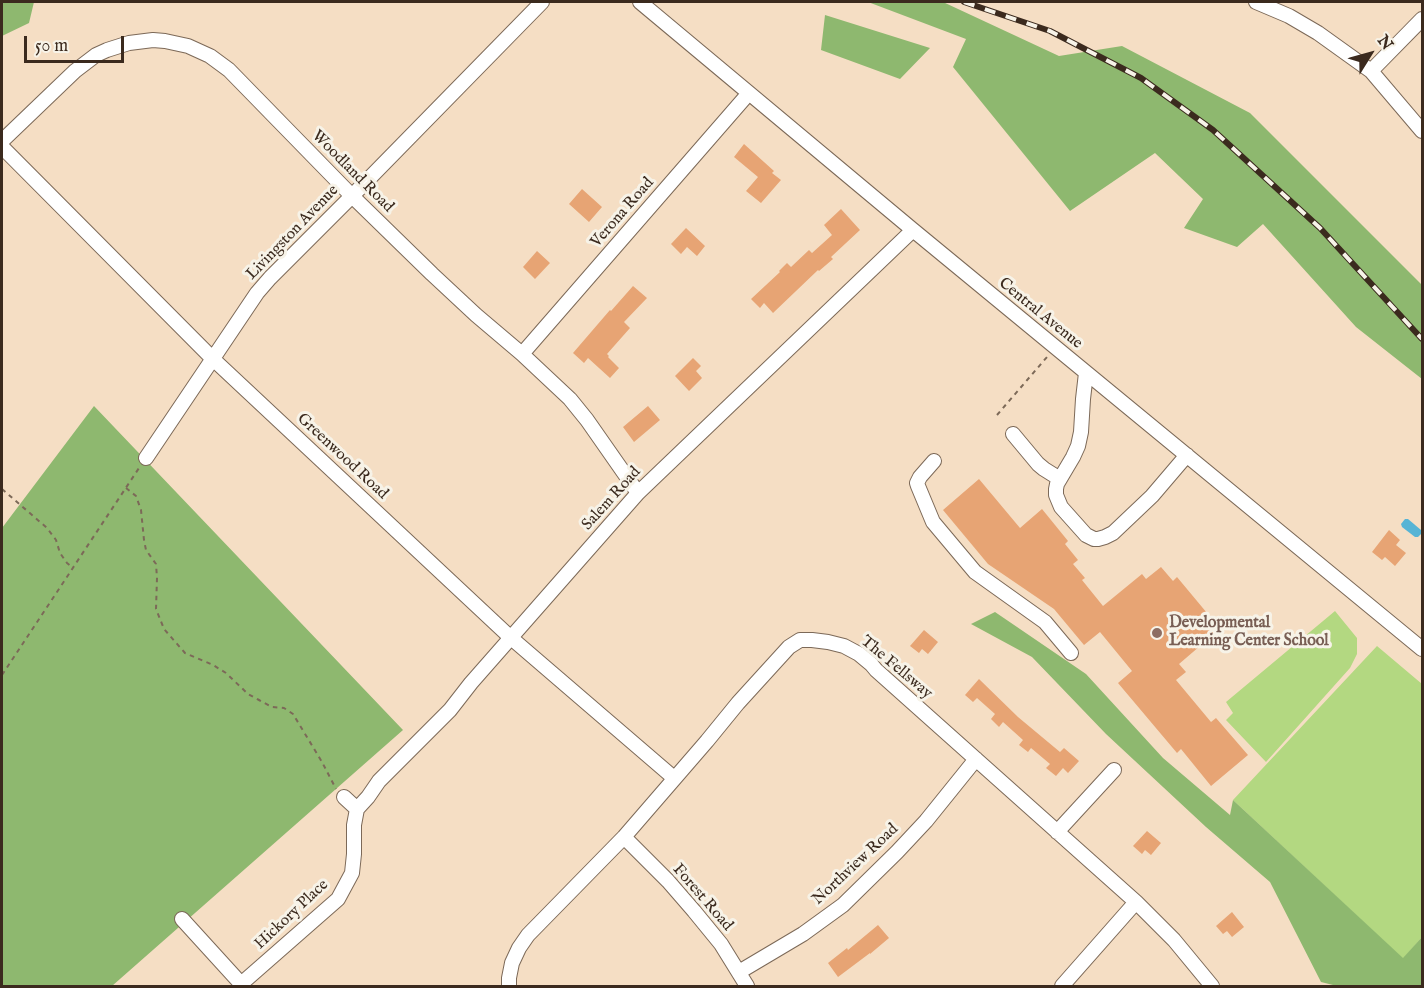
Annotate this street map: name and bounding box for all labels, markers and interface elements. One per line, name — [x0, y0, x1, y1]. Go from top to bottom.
scale bar — [27, 24, 128, 62]
north arrow — [1340, 24, 1400, 84]
text: N — [1372, 32, 1397, 55]
text: 50 m — [35, 35, 68, 58]
street label: Woodland Road — [307, 127, 397, 217]
street label: Verona Road — [587, 174, 659, 252]
street label: Livingston Avenue — [243, 181, 343, 285]
street label: Central Avenue — [994, 274, 1086, 354]
street label: Greenwood Road — [293, 410, 391, 504]
street label: Salem Road — [579, 463, 645, 535]
place label: Developmental Learning Center School — [1169, 614, 1329, 652]
marker: Developmental Learning Center School — [1150, 626, 1164, 640]
street label: The Fellsway — [856, 632, 936, 704]
street label: Northview Road — [809, 820, 903, 910]
street label: Forest Road — [668, 861, 736, 935]
street label: Hickory Place — [251, 876, 333, 954]

